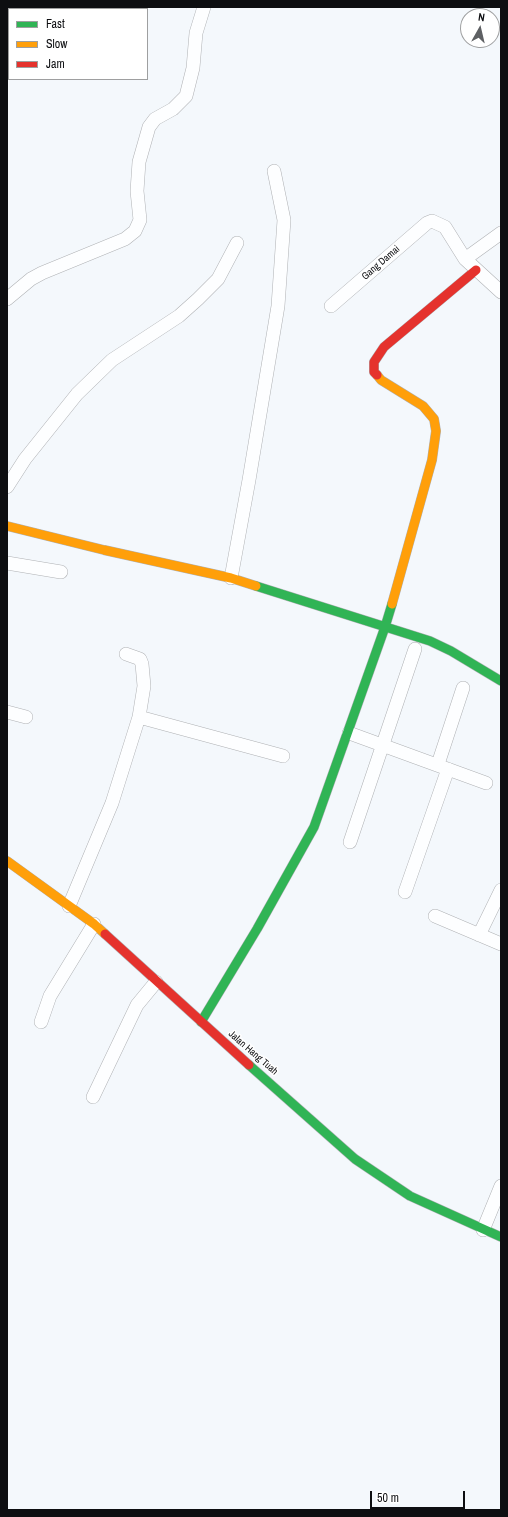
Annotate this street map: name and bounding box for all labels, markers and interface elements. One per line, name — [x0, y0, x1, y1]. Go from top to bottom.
legend — [8, 8, 148, 80]
north arrow — [460, 8, 500, 48]
text: N — [477, 10, 486, 24]
text: Fast — [46, 16, 65, 32]
text: Slow — [46, 36, 67, 52]
text: Jam — [46, 56, 65, 72]
street label: Gang Damai — [360, 243, 402, 283]
street label: Jalan Hang Tuah — [226, 1028, 280, 1078]
scale bar — [372, 1483, 467, 1509]
text: 50 m — [377, 1490, 399, 1506]

